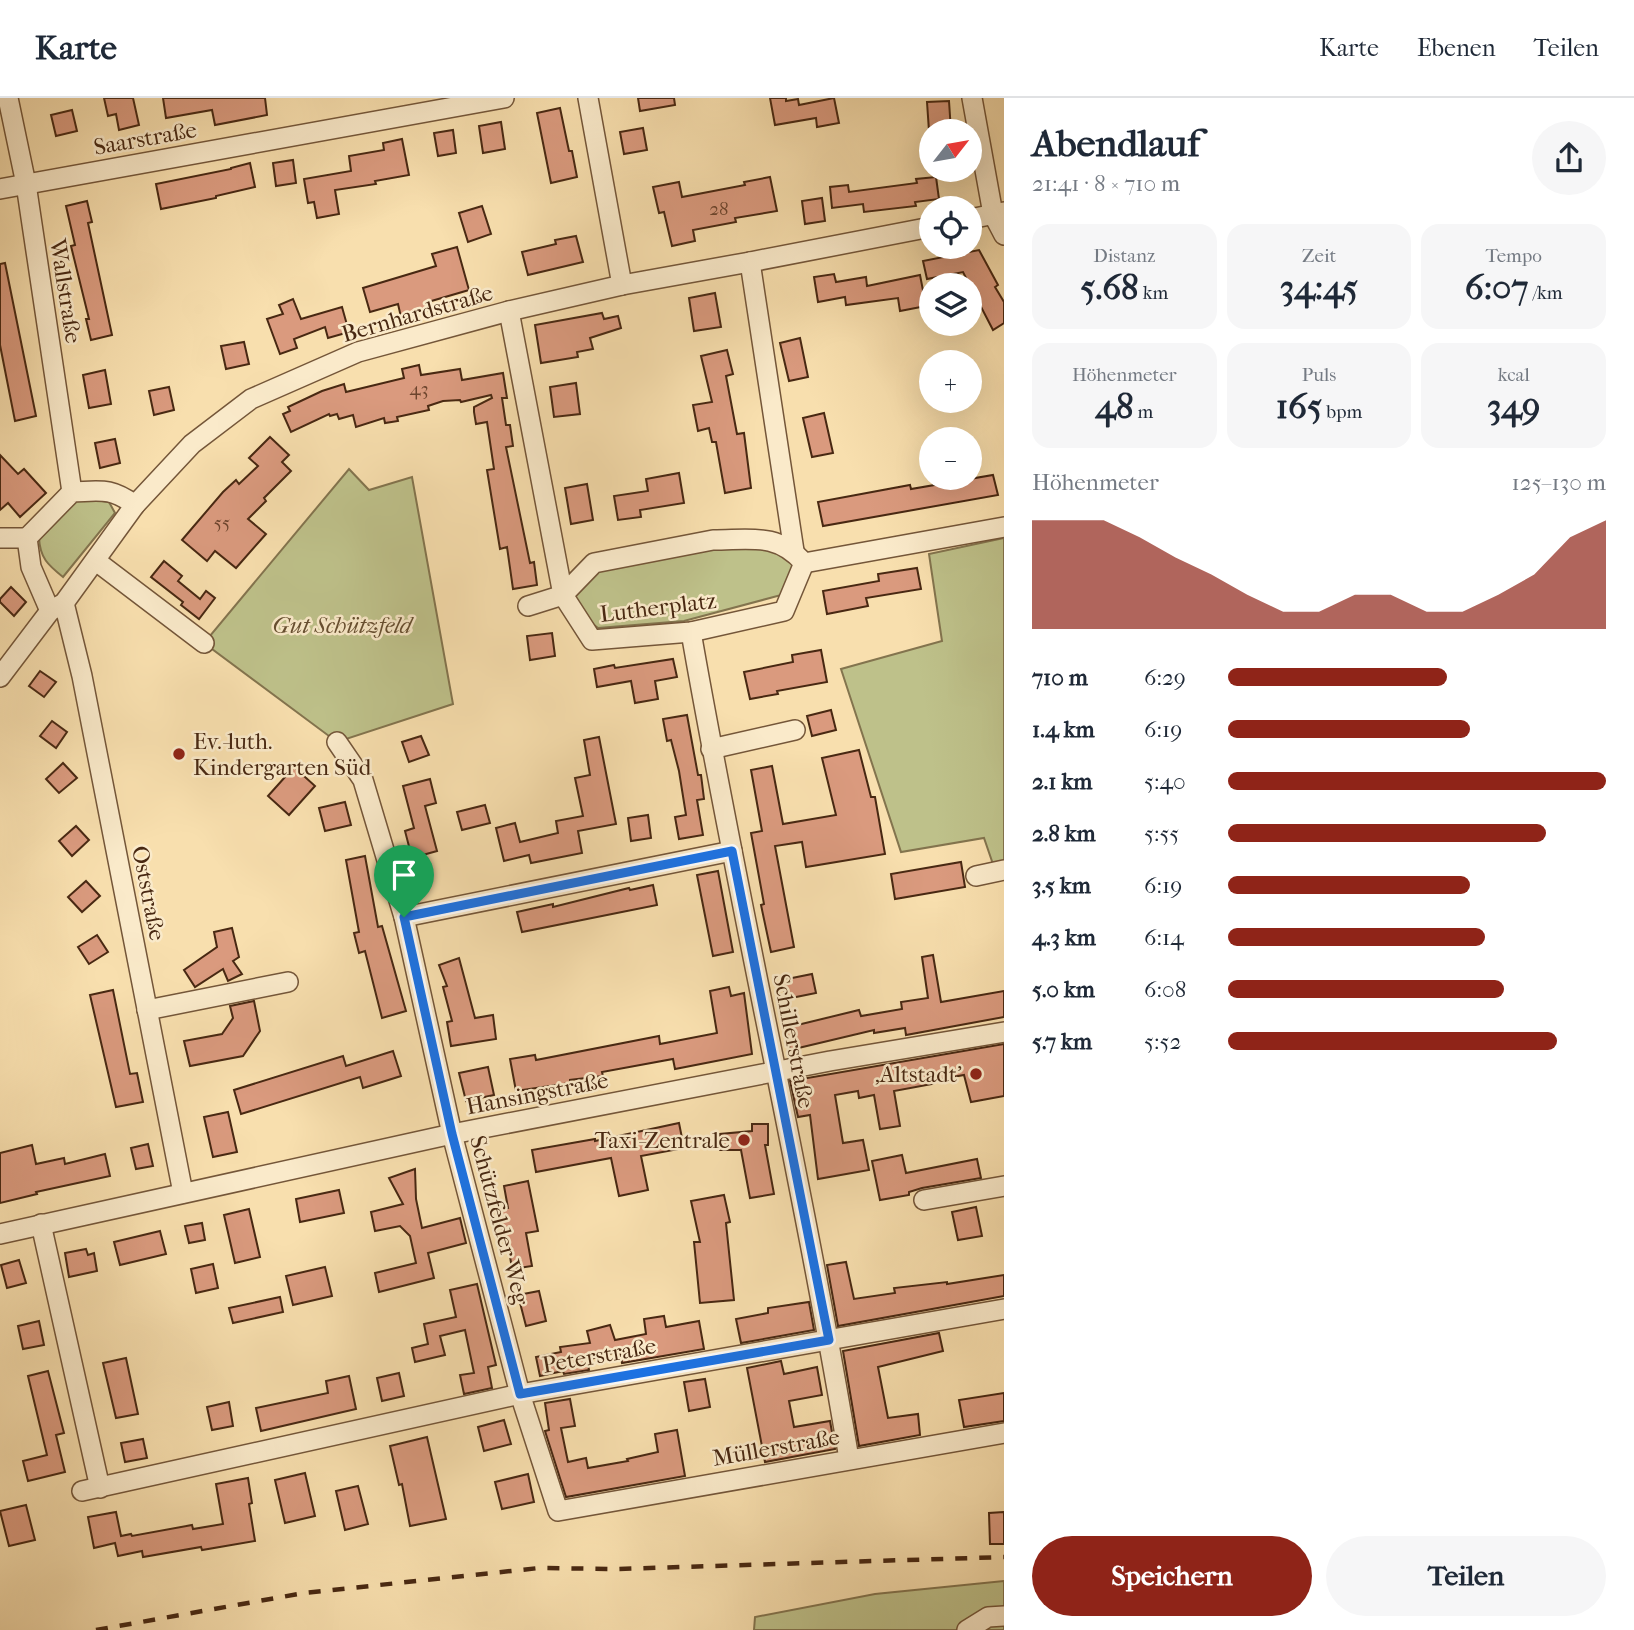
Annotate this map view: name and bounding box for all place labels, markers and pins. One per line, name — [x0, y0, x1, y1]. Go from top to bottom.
place label: Ev.-luth. Kindergarten Süd — [193, 728, 372, 781]
marker: Ev.-luth. Kindergarten Süd — [171, 746, 187, 762]
pin — [374, 845, 434, 917]
place label: ,Altstadt' — [875, 1061, 962, 1088]
marker: ,Altstadt' — [968, 1066, 984, 1082]
place label: Taxi-Zentrale — [595, 1127, 730, 1154]
marker: Taxi-Zentrale — [736, 1132, 752, 1148]

